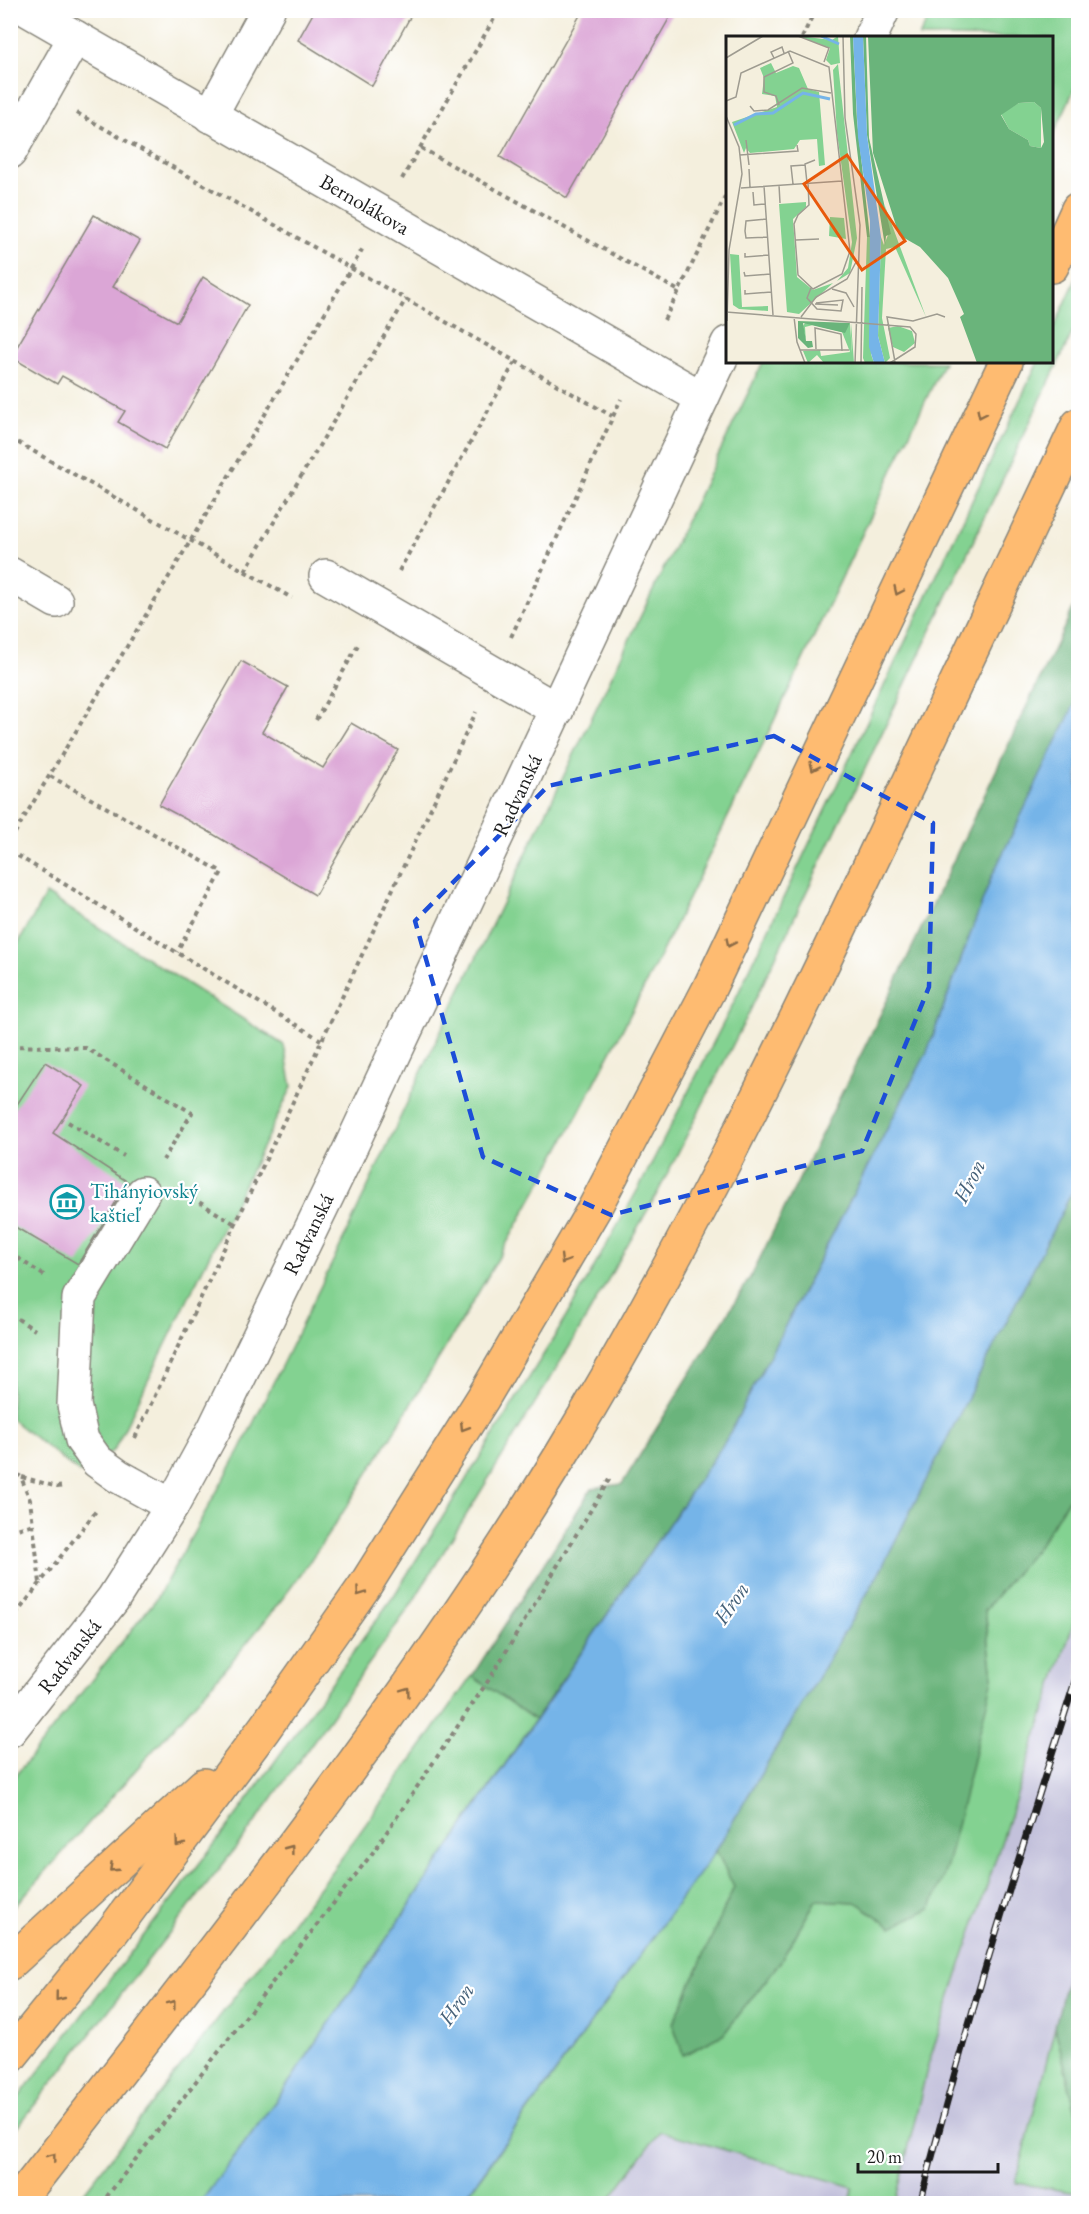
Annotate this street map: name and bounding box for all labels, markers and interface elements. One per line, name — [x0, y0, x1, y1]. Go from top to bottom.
inset map — [726, 36, 1053, 363]
street label: Bernolákova — [315, 167, 415, 241]
one-way arrow — [977, 408, 989, 419]
one-way arrow — [893, 584, 905, 595]
street label: Radvanská — [486, 749, 548, 840]
one-way arrow — [809, 760, 821, 771]
one-way arrow — [726, 937, 738, 948]
water label: Hron — [945, 1154, 992, 1208]
place label: Tihányiovský kaštieľ — [90, 1177, 199, 1228]
museum icon: Tihányiovský kaštieľ — [49, 1184, 85, 1220]
street label: Radvanská — [277, 1188, 340, 1279]
one-way arrow — [560, 1254, 571, 1264]
one-way arrow — [460, 1421, 472, 1431]
water label: Hron — [706, 1576, 756, 1631]
one-way arrow — [356, 1586, 367, 1597]
street label: Radvanská — [31, 1613, 107, 1699]
one-way arrow — [399, 1687, 410, 1698]
one-way arrow — [175, 1836, 186, 1847]
one-way arrow — [283, 1844, 294, 1855]
one-way arrow — [110, 1861, 120, 1872]
water label: Hron — [431, 1977, 481, 2032]
one-way arrow — [56, 1990, 67, 2001]
one-way arrow — [165, 1999, 176, 2010]
scale bar — [858, 2136, 998, 2174]
text: 20 m — [867, 2145, 902, 2168]
one-way arrow — [45, 2153, 56, 2164]

